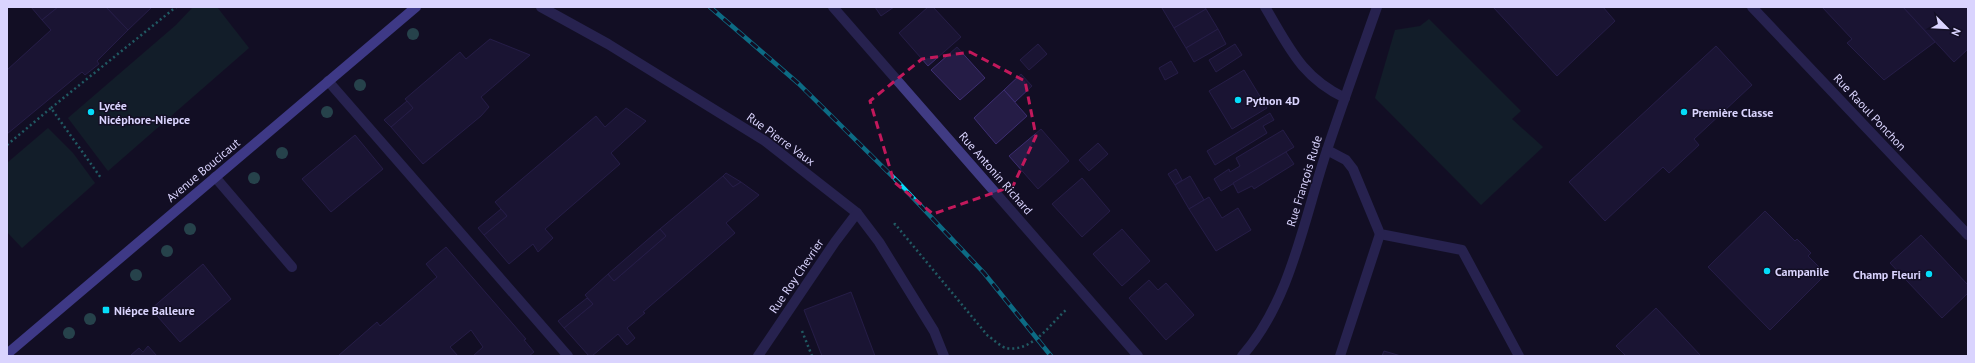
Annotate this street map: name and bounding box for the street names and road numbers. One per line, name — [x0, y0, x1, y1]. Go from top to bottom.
street label: Rue Raoul Ponchon — [1831, 70, 1909, 154]
street label: Rue Pierre Vaux — [744, 109, 818, 169]
street label: Rue Antonin Richard — [956, 129, 1036, 217]
street label: Rue François Rude — [1283, 134, 1325, 228]
street label: Avenue Boucicaut — [163, 135, 243, 205]
street label: Rue Roy Chevrier — [766, 236, 826, 316]

